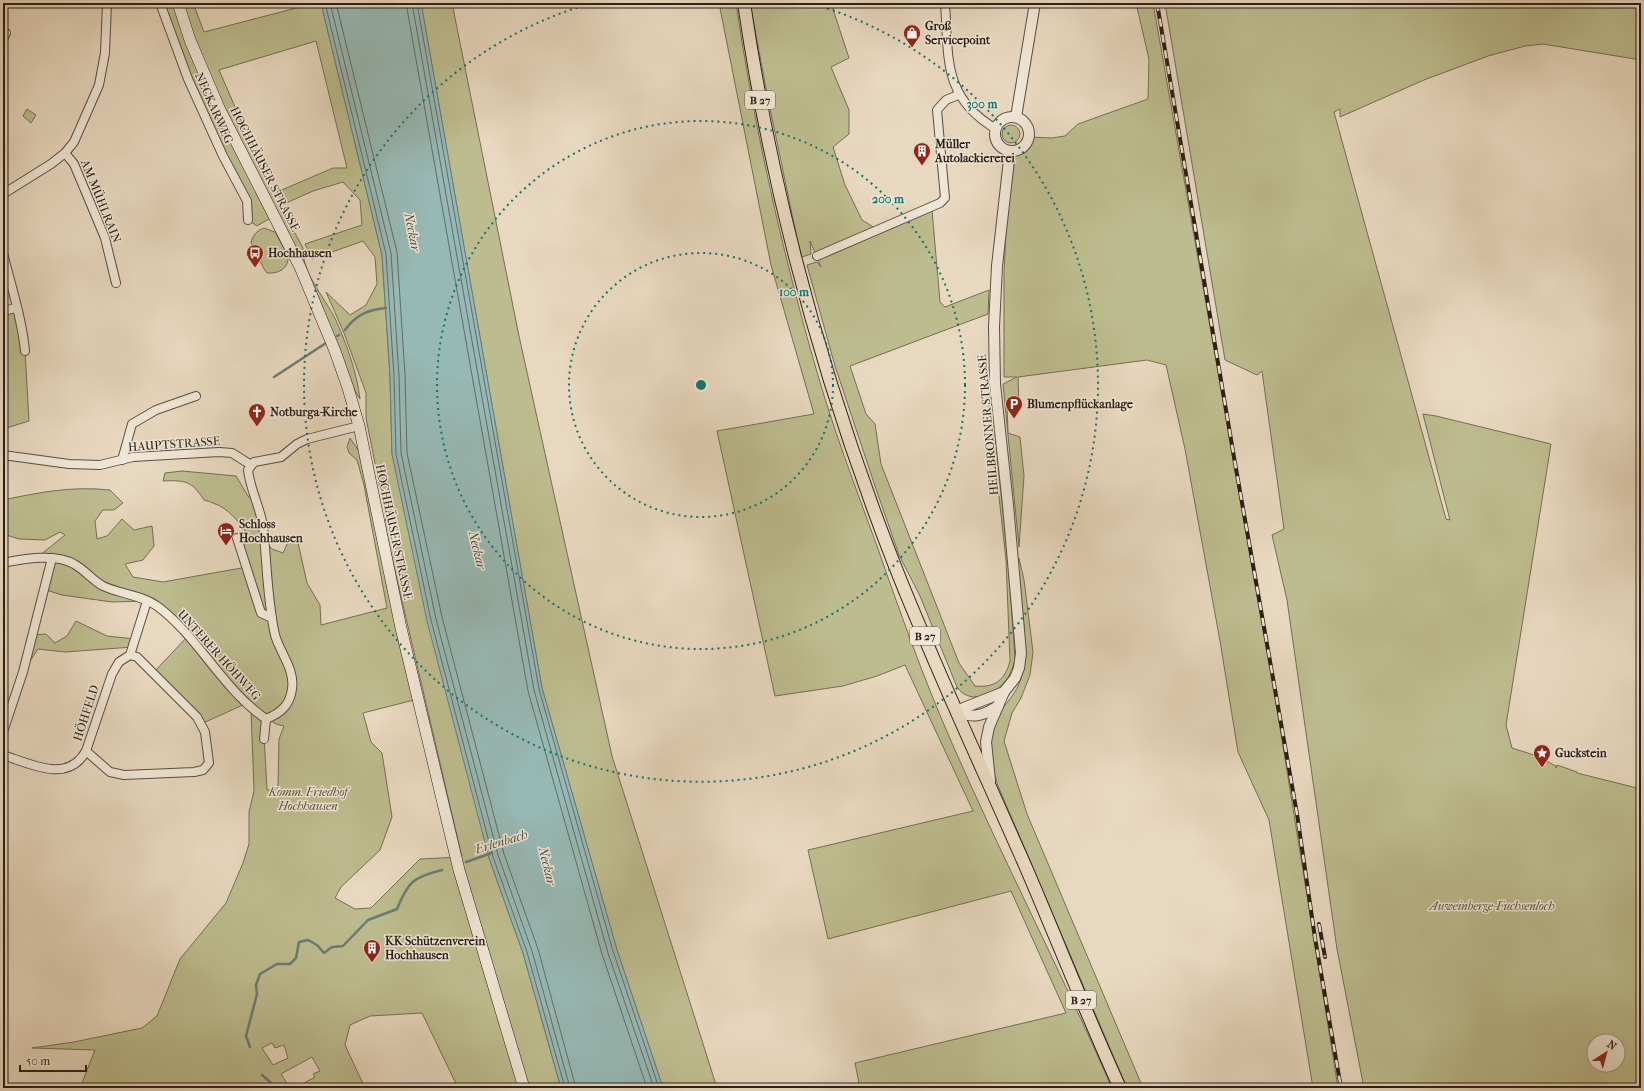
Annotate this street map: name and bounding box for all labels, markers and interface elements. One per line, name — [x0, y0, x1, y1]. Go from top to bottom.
place label: Groß Servicepoint — [925, 19, 991, 48]
shop icon: Groß Servicepoint — [902, 23, 922, 48]
street label: NECKARWEG — [192, 70, 236, 146]
road number: B 27 — [745, 91, 775, 109]
text: 300 m — [967, 97, 998, 112]
street label: HOCHHÄUSER STRASSE — [227, 104, 303, 234]
place label: Müller Autolackiererei — [934, 137, 1015, 165]
building icon: Müller Autolackiererei — [912, 141, 932, 166]
street label: AM MÜHLRAIN — [78, 156, 125, 245]
text: 200 m — [872, 192, 905, 206]
water label: Neckar — [401, 211, 424, 254]
bus stop icon: Hochhausen — [245, 243, 265, 268]
place label: Hochhausen — [268, 246, 333, 260]
text: 100 m — [779, 285, 810, 299]
street label: HEILBRONNER STRASSE — [975, 354, 1001, 496]
centre of rings — [694, 378, 708, 392]
parking icon: Blumenpflückanlage — [1004, 394, 1024, 419]
place label: Blumenpflückanlage — [1027, 397, 1133, 412]
church icon: Notburga-Kirche — [247, 402, 267, 427]
place label: Notburga-Kirche — [270, 405, 358, 420]
street label: HAUPTSTRASSE — [127, 434, 221, 454]
street label: HOCHHÄUSER STRASSE — [373, 463, 416, 601]
place label: Schloss Hochhausen — [239, 517, 304, 545]
hotel icon: Schloss Hochhausen — [216, 521, 236, 546]
water label: Neckar — [466, 529, 489, 572]
street label: UNTERER HÖHWEG — [175, 606, 264, 704]
road number: B 27 — [910, 627, 940, 645]
street label: HÖHFELD — [69, 683, 102, 743]
place icon: Guckstein — [1532, 743, 1552, 768]
place label: Guckstein — [1555, 746, 1608, 760]
park label: Komm. Friedhof Hochhausen — [267, 785, 350, 813]
water label: Erlenbach — [472, 826, 530, 857]
water label: Neckar — [536, 845, 559, 888]
park label: Auweinberge-Fuchsenloch — [1427, 899, 1555, 913]
place label: KK Schützenverein Hochhausen — [385, 934, 486, 962]
building icon: KK Schützenverein Hochhausen — [362, 938, 382, 963]
road number: B 27 — [1066, 991, 1096, 1009]
north arrow — [1586, 1033, 1626, 1073]
text: N — [1604, 1038, 1619, 1053]
scale bar — [20, 1047, 86, 1073]
text: 50 m — [26, 1054, 50, 1068]

